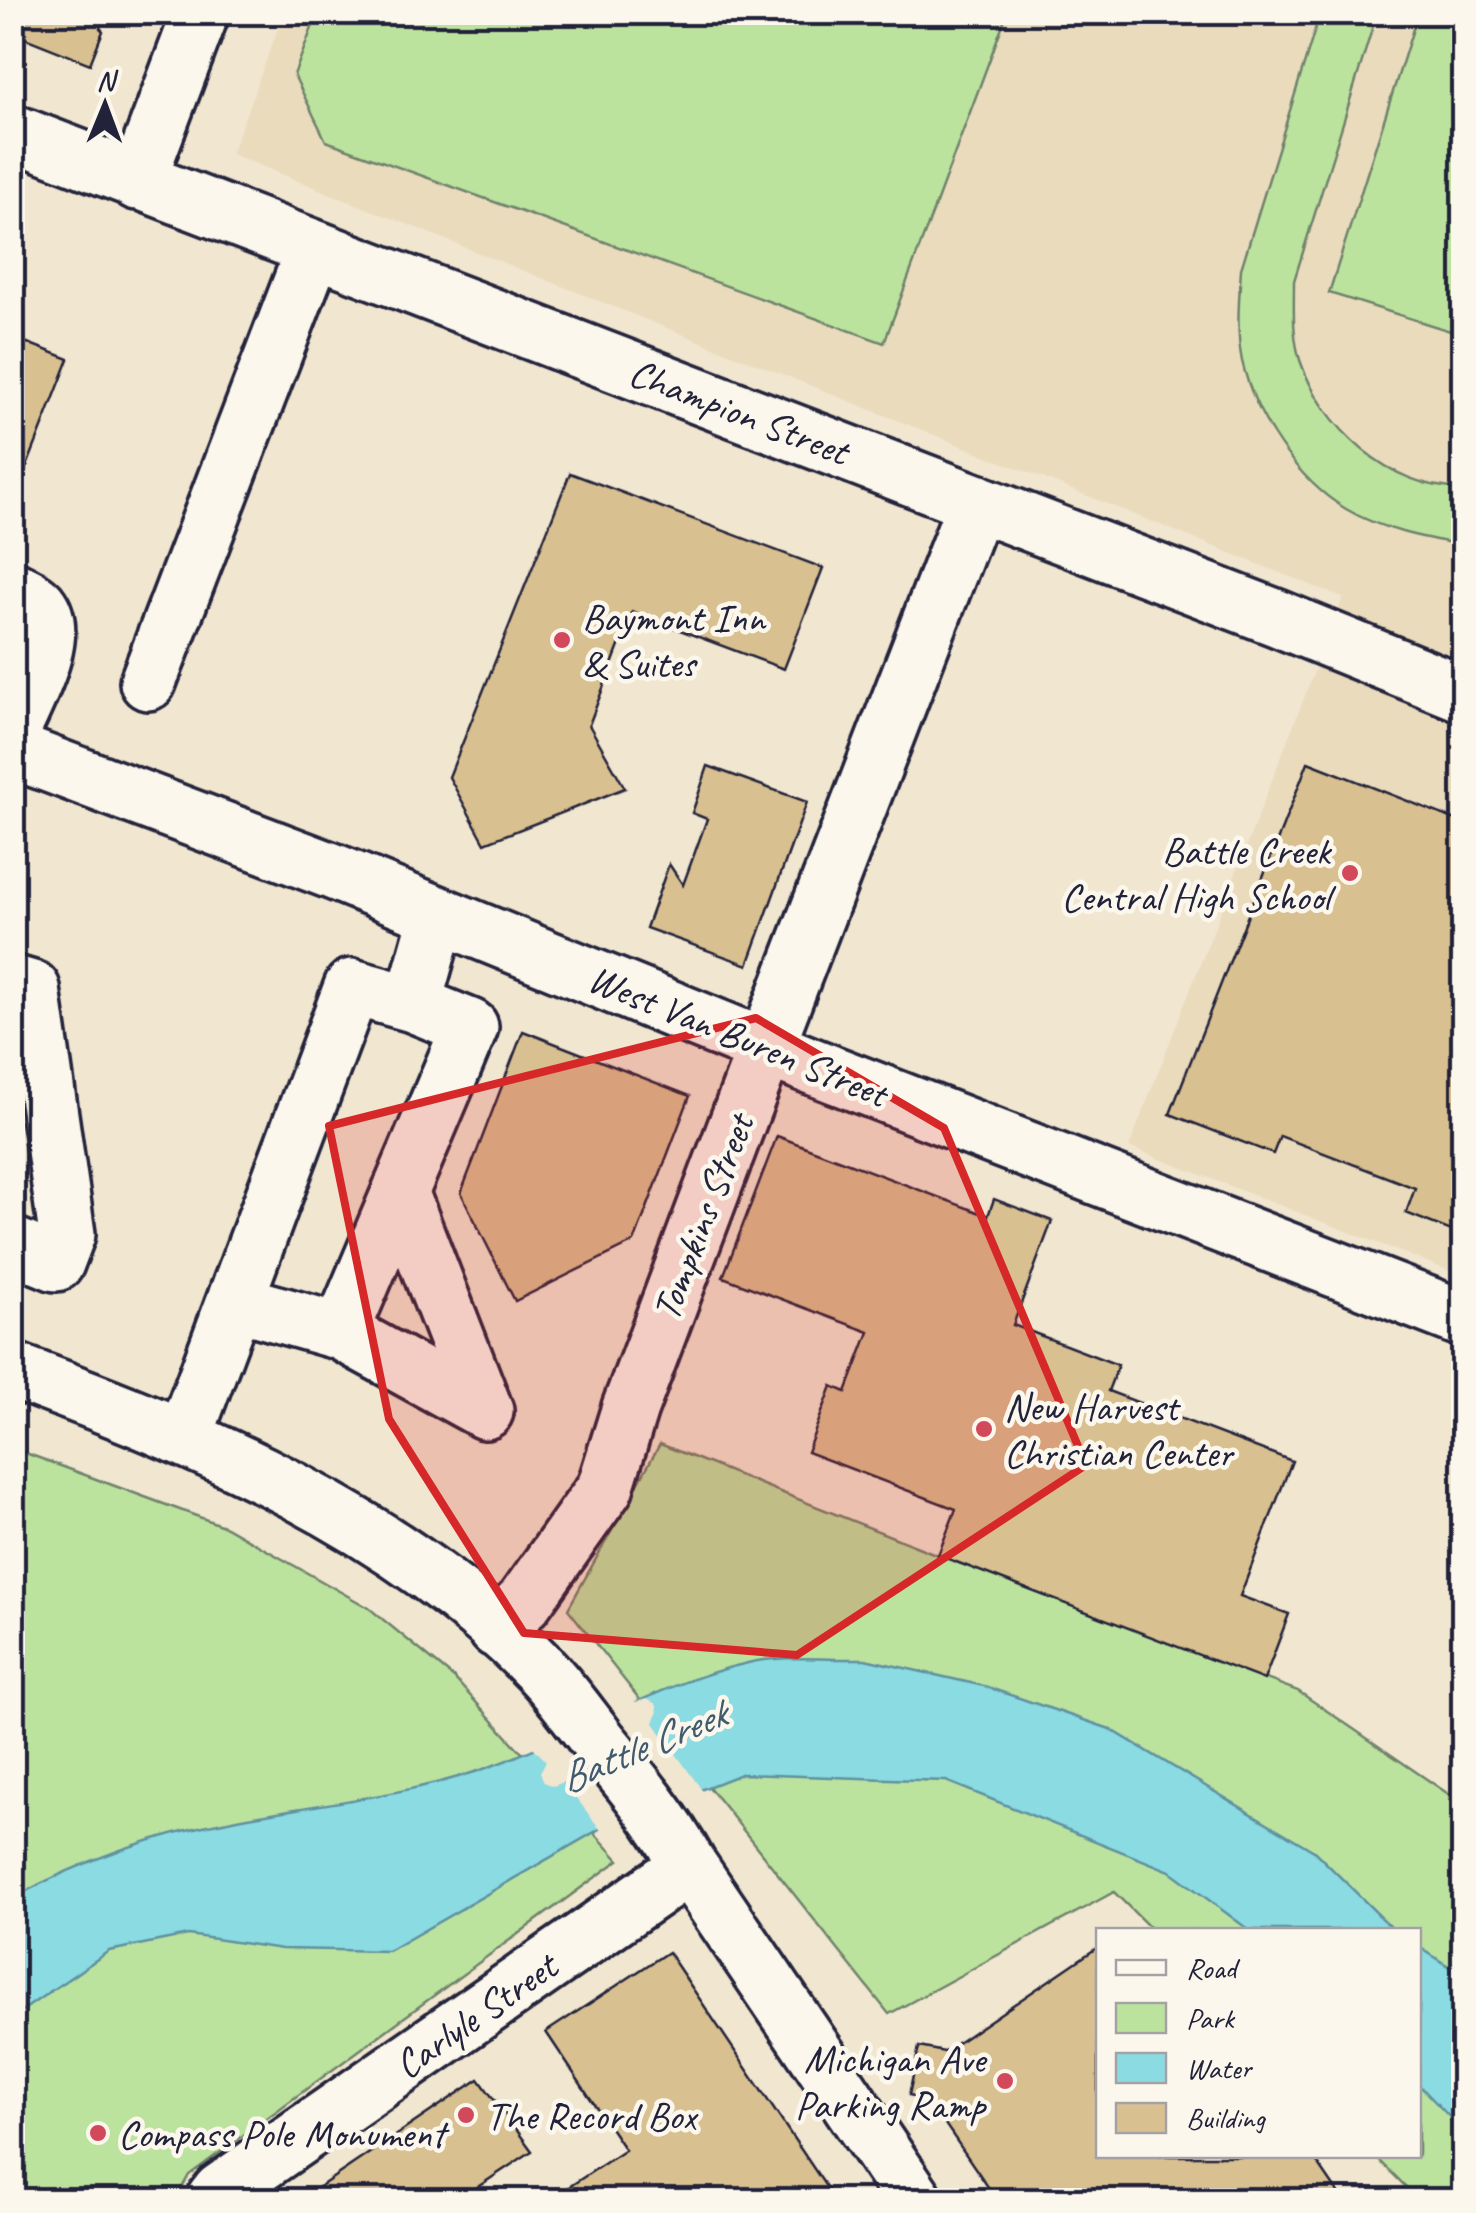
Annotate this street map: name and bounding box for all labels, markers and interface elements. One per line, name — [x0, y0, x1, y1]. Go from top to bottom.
north arrow — [55, 55, 155, 155]
text: N — [96, 63, 119, 98]
street label: Champion Street — [622, 347, 859, 478]
place label: Baymont Inn & Suites — [582, 593, 767, 689]
marker: Baymont Inn & Suites — [551, 629, 573, 651]
place label: Battle Creek Central High School — [1061, 826, 1336, 922]
marker: Battle Creek Central High School — [1339, 862, 1361, 884]
street label: West Van Buren Street — [581, 953, 898, 1120]
street label: Tompkins Street — [641, 1104, 766, 1327]
place label: New Harvest Christian Center — [1004, 1382, 1235, 1478]
marker: New Harvest Christian Center — [973, 1418, 995, 1440]
water label: Battle Creek — [551, 1685, 740, 1805]
legend — [1096, 1928, 1421, 2158]
street label: Carlyle Street — [385, 1940, 570, 2090]
text: Road — [1186, 1949, 1240, 1987]
text: Park — [1186, 1999, 1236, 2037]
place label: Michigan Ave Parking Ramp — [795, 2034, 988, 2130]
text: Water — [1186, 2049, 1253, 2087]
marker: Michigan Ave Parking Ramp — [994, 2070, 1016, 2092]
place label: The Record Box — [486, 2091, 699, 2141]
text: Building — [1186, 2099, 1266, 2137]
marker: The Record Box — [455, 2104, 477, 2126]
place label: Compass Pole Monument — [118, 2109, 451, 2159]
marker: Compass Pole Monument — [87, 2122, 109, 2144]

